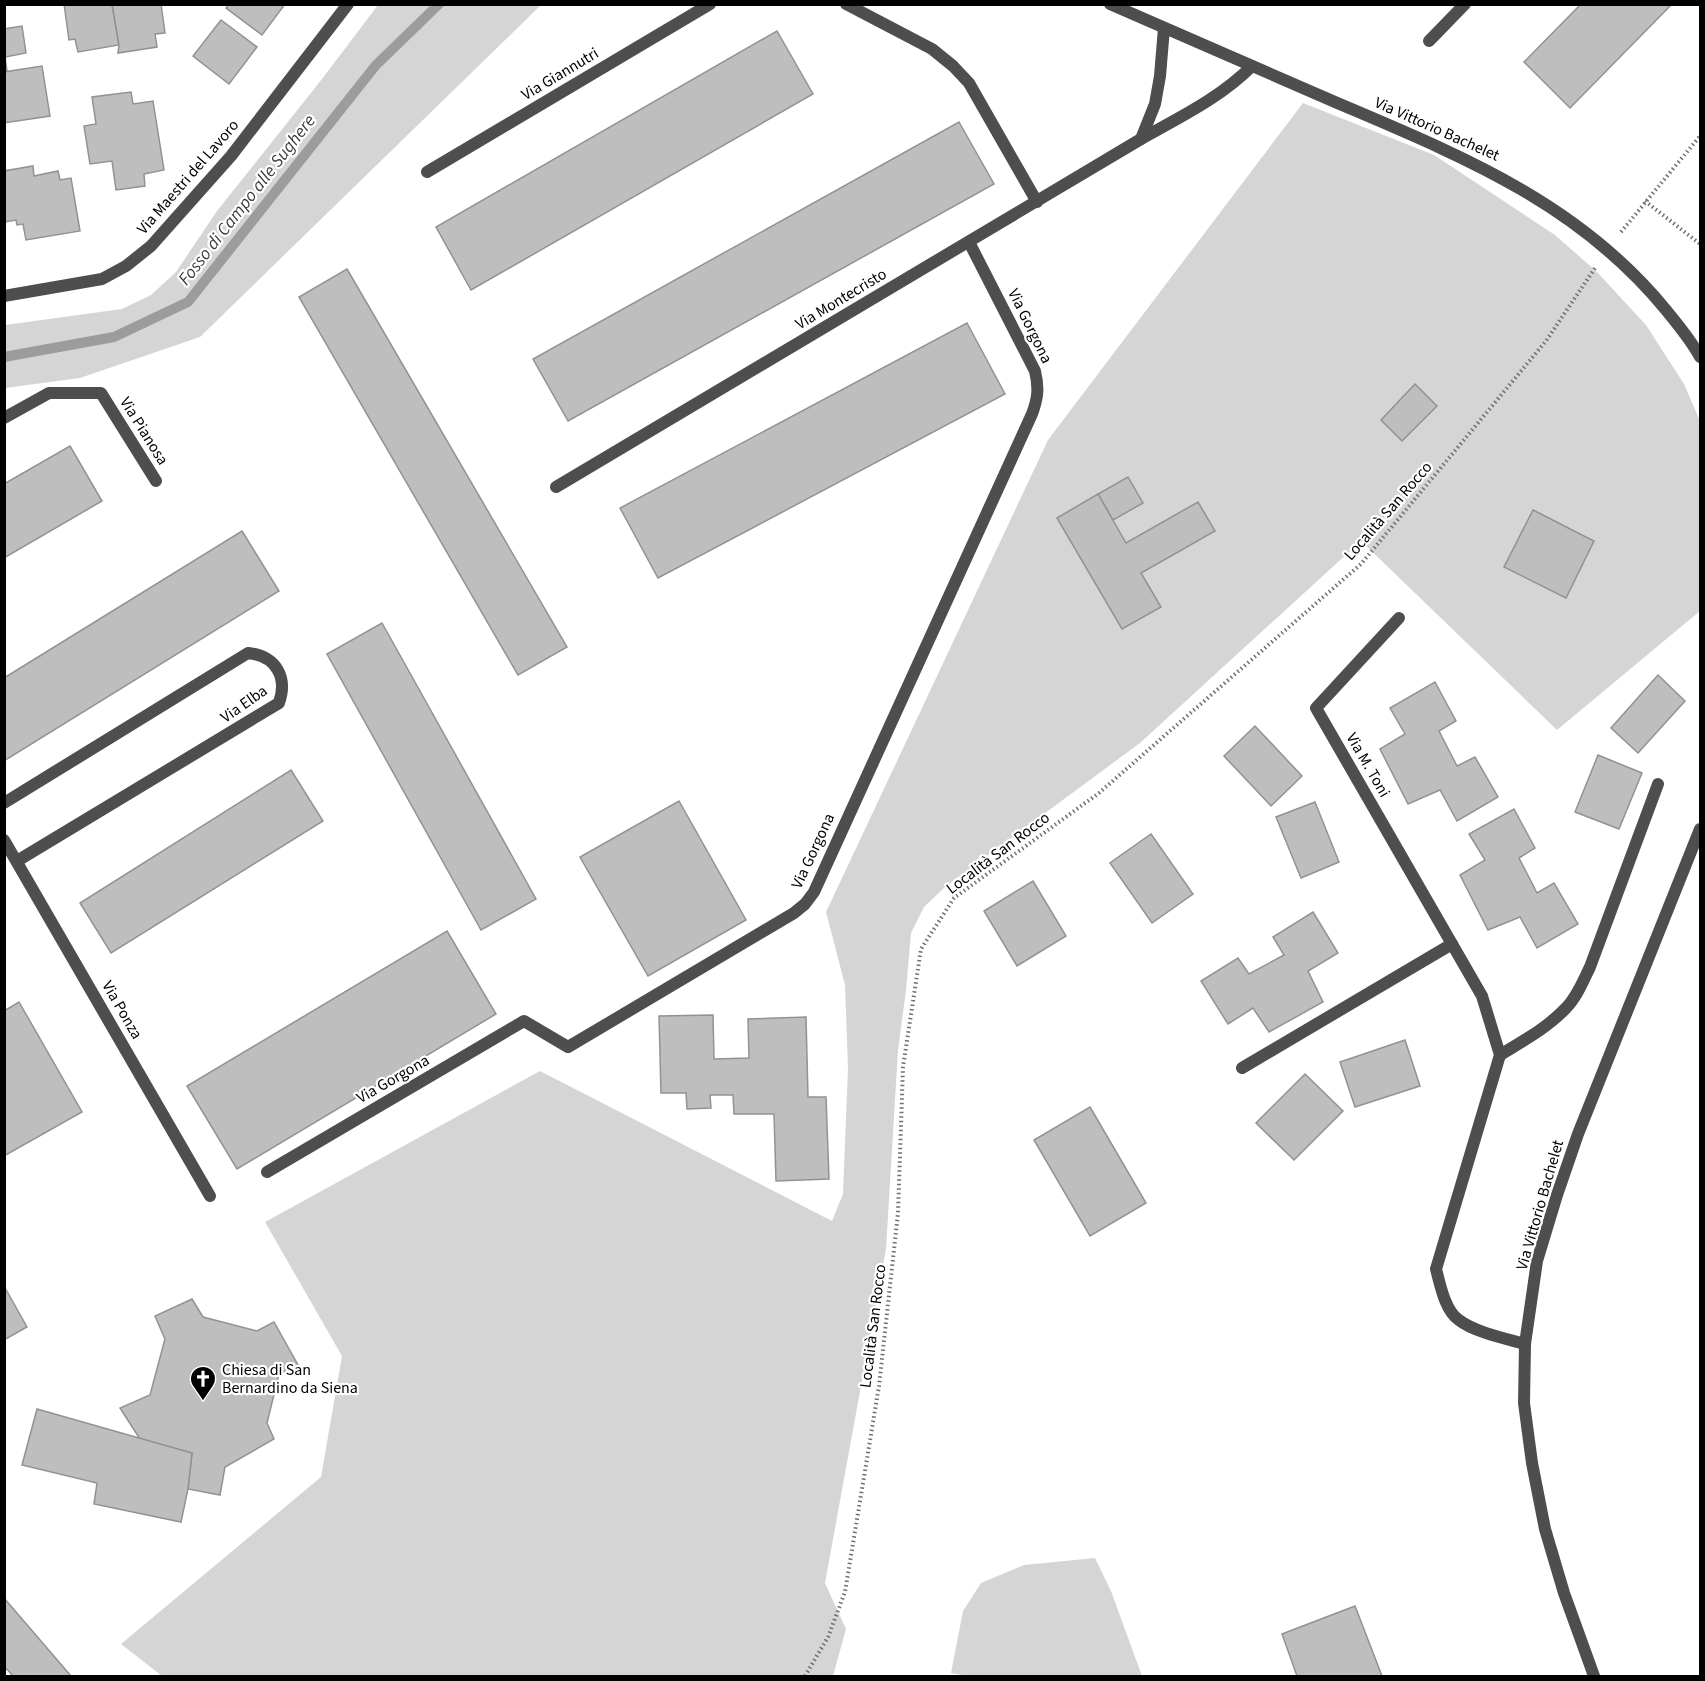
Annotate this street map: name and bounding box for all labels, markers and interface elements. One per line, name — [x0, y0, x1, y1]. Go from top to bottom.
street label: Via Giannutri — [517, 42, 603, 106]
street label: Via Vittorio Bachelet — [1371, 92, 1503, 167]
water label: Fosso di Campo alle Sughere — [172, 109, 322, 291]
street label: Via Maestri del Lavoro — [132, 115, 244, 239]
street label: Via Montecristo — [791, 263, 891, 335]
street label: Via Gorgona — [1002, 285, 1058, 367]
street label: Via Pianosa — [114, 393, 174, 469]
street label: Località San Rocco — [1339, 457, 1437, 565]
street label: Via Elba — [216, 680, 272, 728]
street label: Via M. Toni — [1341, 729, 1395, 801]
street label: Località San Rocco — [942, 807, 1054, 899]
street label: Via Gorgona — [786, 810, 840, 892]
street label: Via Ponza — [96, 977, 148, 1043]
street label: Via Gorgona — [353, 1049, 433, 1109]
street label: Via Vittorio Bachelet — [1511, 1137, 1569, 1273]
street label: Località San Rocco — [854, 1263, 892, 1389]
place label: Chiesa di San Bernardino da Siena — [222, 1359, 358, 1399]
church icon: Chiesa di San Bernardino da Siena — [188, 1364, 218, 1402]

